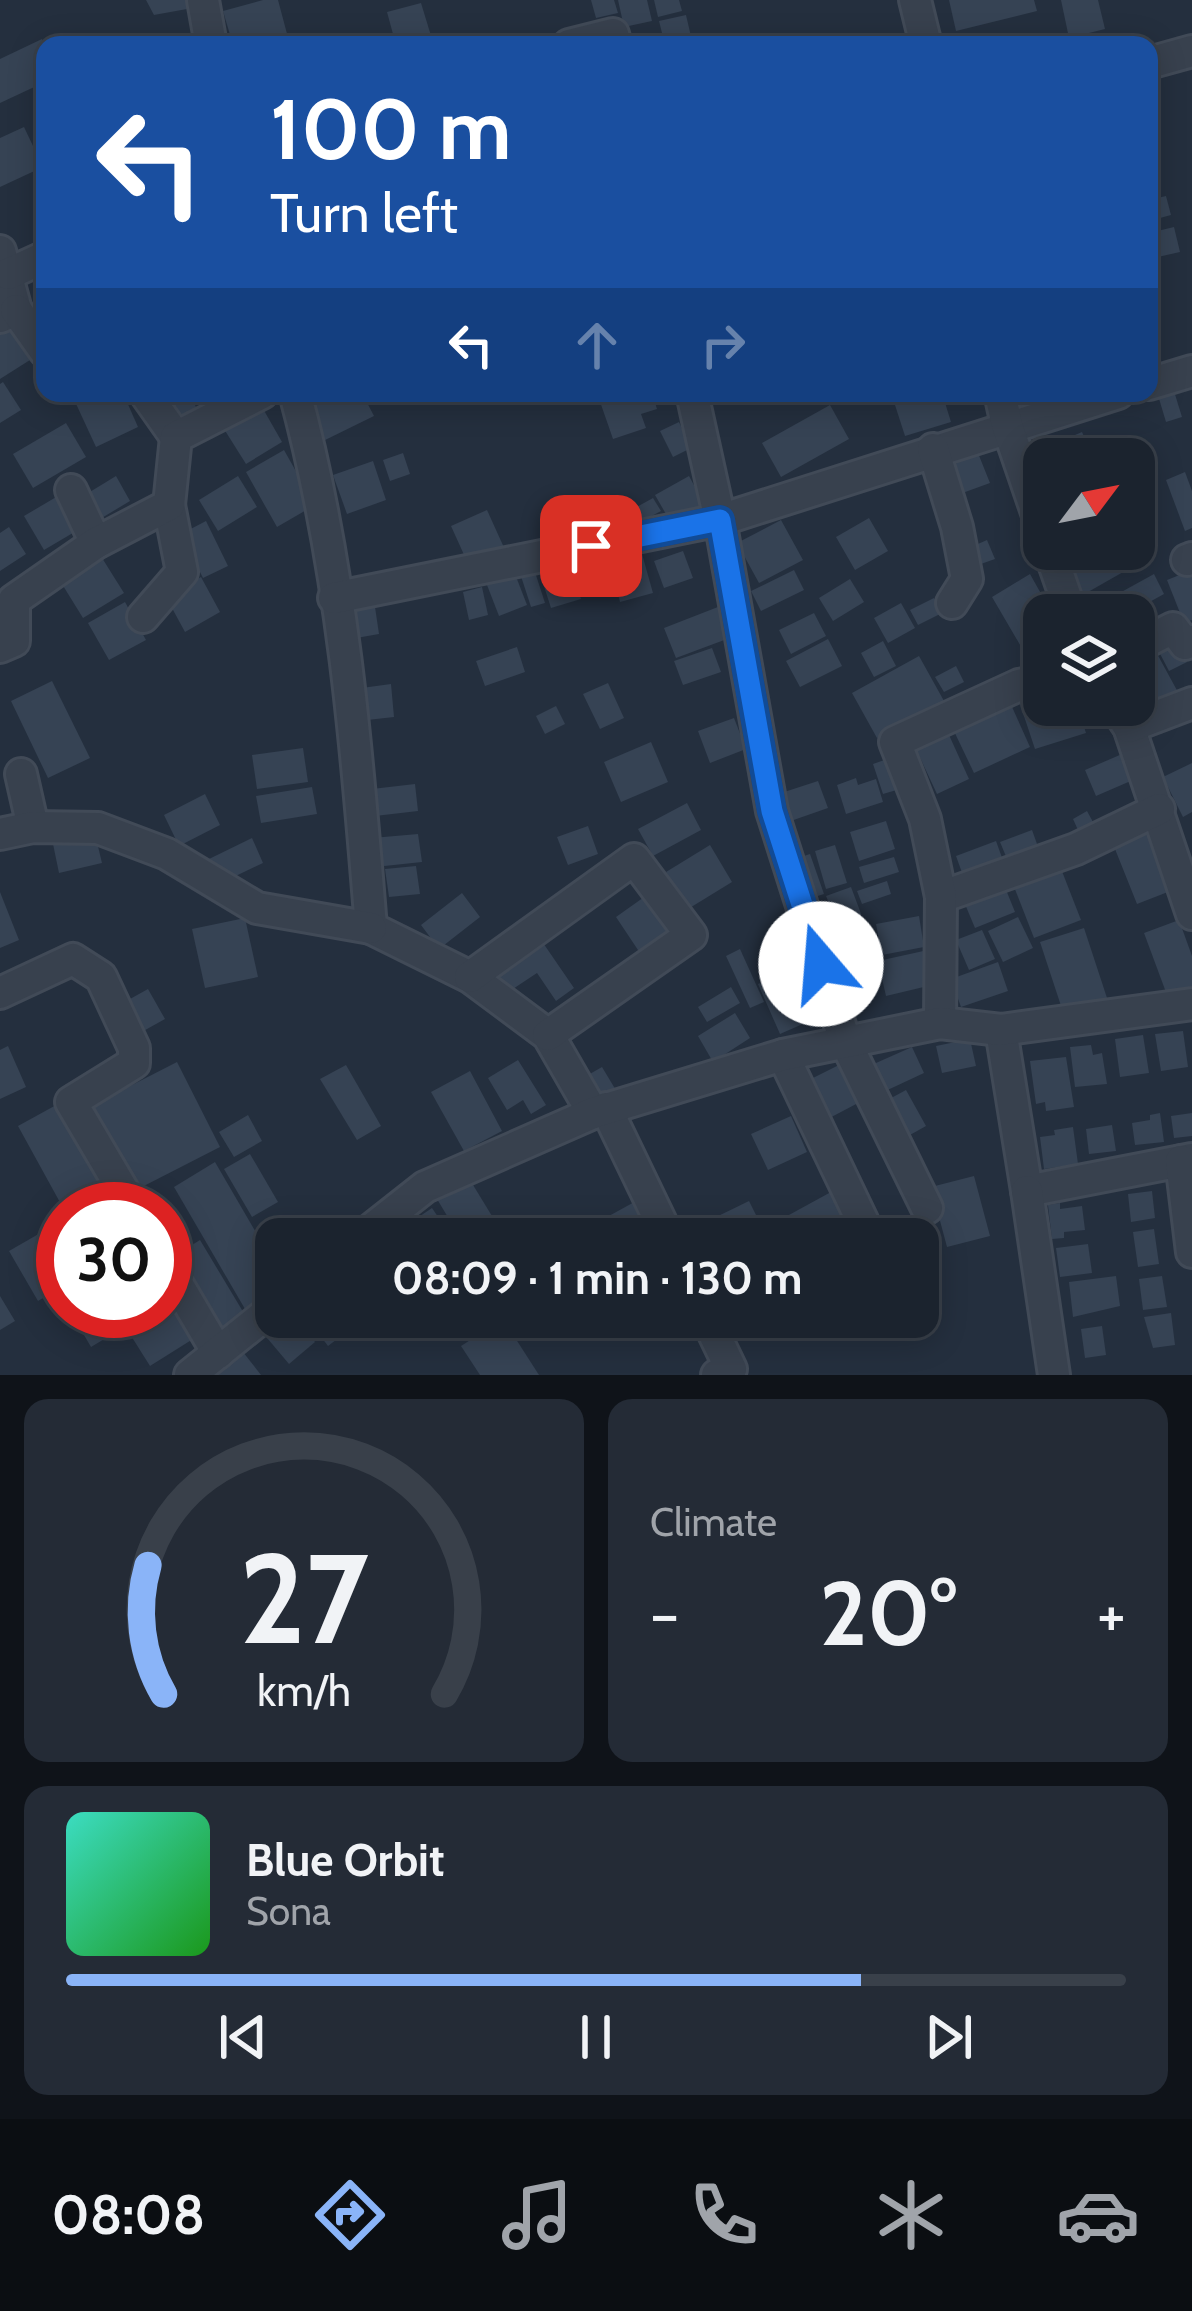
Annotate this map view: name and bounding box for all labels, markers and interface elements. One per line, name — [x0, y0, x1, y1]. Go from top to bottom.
text: 100 m — [270, 78, 512, 180]
icon: left — [72, 84, 228, 240]
text: Turn left — [270, 180, 458, 246]
icon: left — [438, 312, 504, 378]
icon: ahead — [564, 312, 630, 378]
icon: right — [690, 312, 756, 378]
north arrow — [1023, 438, 1155, 570]
map controls — [1023, 438, 1155, 726]
pin — [540, 495, 642, 597]
icon: arrive — [558, 513, 624, 579]
button: layers — [1023, 594, 1155, 726]
position arrow — [758, 901, 884, 1027]
speed limit sign: 30 — [36, 1182, 192, 1338]
text: 08:09 · 1 min · 130 m — [392, 1251, 802, 1305]
text: Climate — [650, 1498, 777, 1546]
text: 27 — [239, 1523, 369, 1674]
text: 20° — [819, 1558, 957, 1668]
text: − — [650, 1573, 679, 1654]
text: + — [1097, 1573, 1126, 1654]
text: km/h — [257, 1664, 351, 1716]
text: Blue Orbit — [246, 1833, 444, 1887]
text: Sona — [246, 1887, 331, 1935]
icon: previous — [210, 2004, 276, 2070]
icon: pause — [563, 2004, 629, 2070]
icon: next — [916, 2004, 982, 2070]
icon: directions — [308, 2173, 392, 2257]
icon: music — [495, 2173, 579, 2257]
icon: phone — [682, 2173, 766, 2257]
icon: climate — [869, 2173, 953, 2257]
icon: car — [1056, 2173, 1140, 2257]
text: 08:08 — [52, 2182, 205, 2248]

